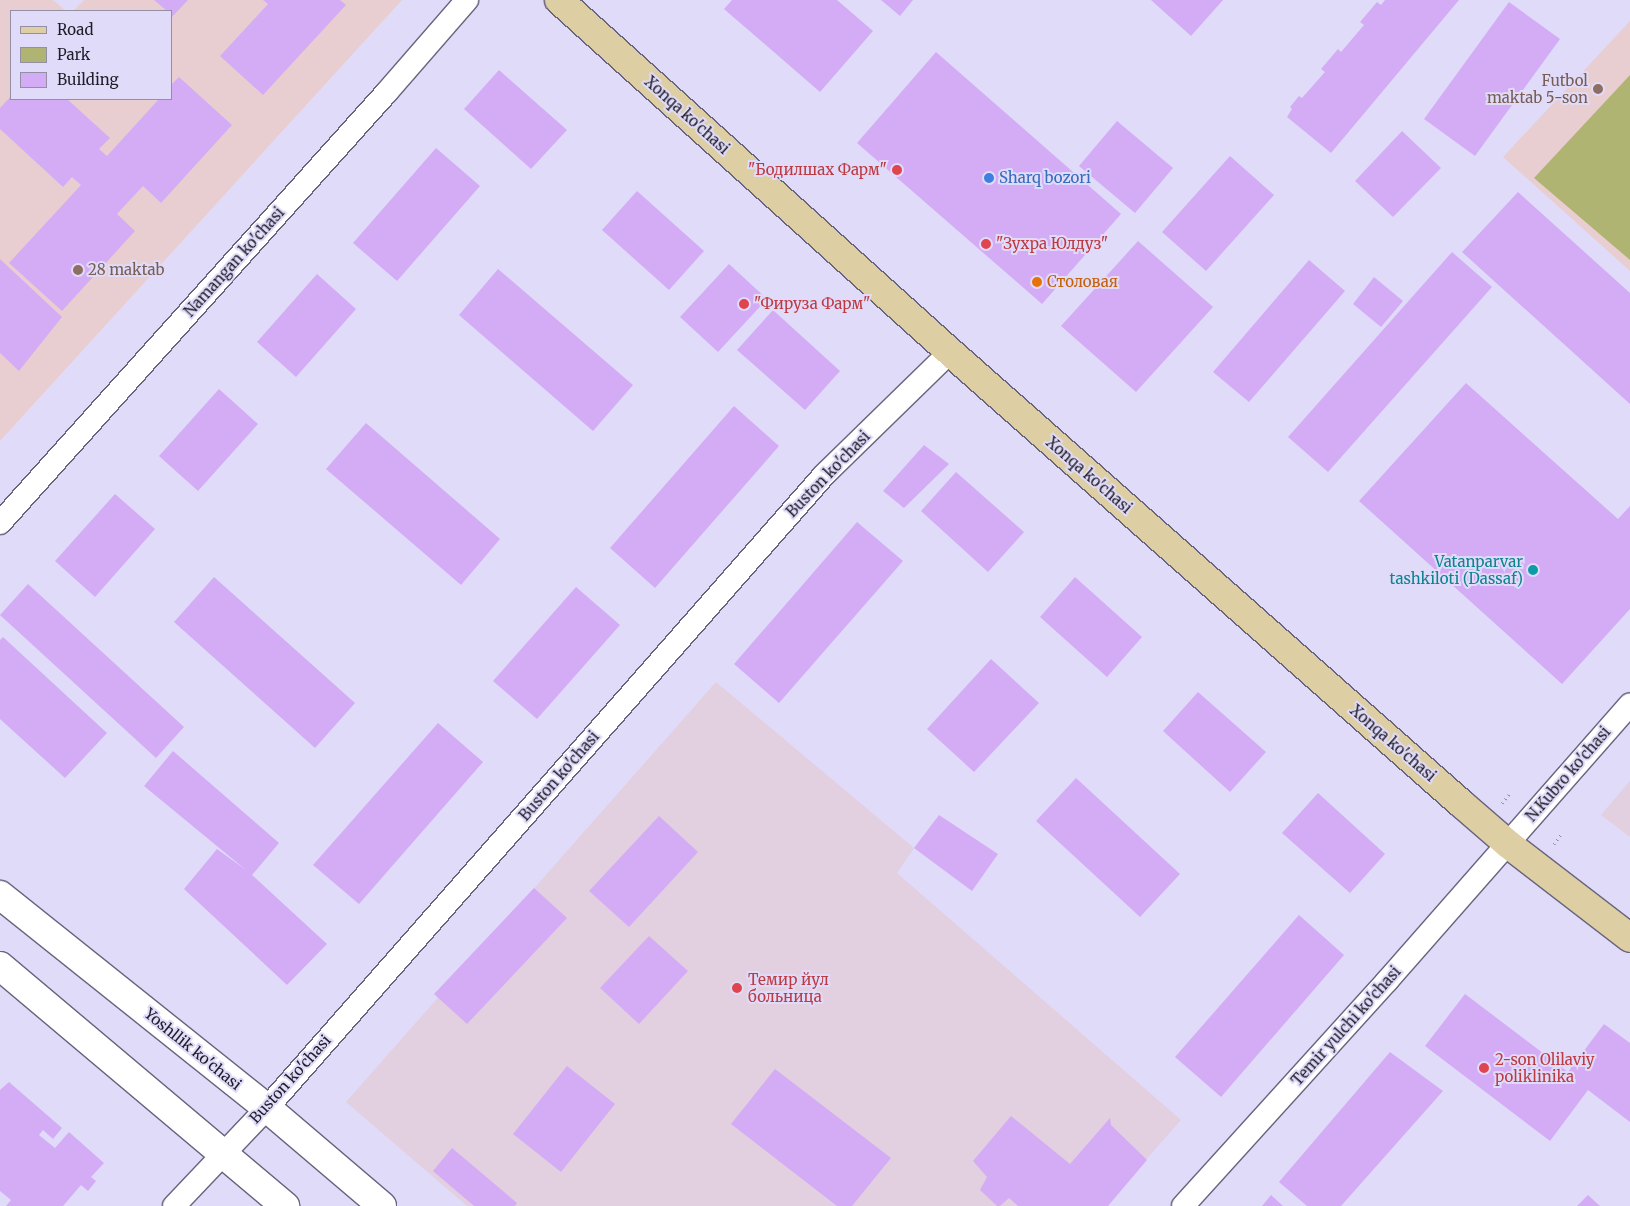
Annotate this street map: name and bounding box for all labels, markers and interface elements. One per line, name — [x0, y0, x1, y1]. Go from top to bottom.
legend — [10, 10, 172, 100]
text: Road — [57, 20, 93, 39]
text: Park — [57, 45, 90, 64]
text: Building — [57, 70, 119, 89]
place label: Futbol maktab 5-son — [1487, 71, 1588, 106]
street label: Xonqa ko'chasi — [641, 72, 733, 158]
marker: Futbol maktab 5-son — [1592, 83, 1604, 95]
place label: "Бодилшах Фарм" — [748, 161, 887, 179]
marker: "Бодилшах Фарм" — [891, 164, 903, 176]
place label: Sharq bozori — [999, 169, 1091, 187]
marker: Sharq bozori — [983, 172, 995, 184]
street label: Namangan ko'chasi — [180, 204, 288, 320]
place label: "Зухра Юлдуз" — [996, 235, 1108, 253]
marker: "Зухра Юлдуз" — [980, 238, 992, 250]
place label: 28 maktab — [88, 261, 165, 279]
marker: 28 maktab — [72, 264, 84, 276]
place label: Столовая — [1047, 273, 1118, 291]
marker: Столовая — [1031, 276, 1043, 288]
place label: "Фируза Фарм" — [754, 295, 870, 313]
marker: "Фируза Фарм" — [738, 298, 750, 310]
street label: Buston ko'chasi — [782, 427, 874, 521]
street label: Xonqa ko'chasi — [1043, 433, 1135, 517]
place label: Vatanparvar tashkiloti (Dassaf) — [1390, 552, 1523, 587]
marker: Vatanparvar tashkiloti (Dassaf) — [1527, 564, 1539, 576]
street label: Xonqa ko'chasi — [1347, 701, 1439, 785]
street label: N.Kubro ko'chasi — [1522, 723, 1614, 825]
street label: Buston ko'chasi — [515, 728, 603, 824]
street label: Temir yulchi ko'chasi — [1288, 963, 1404, 1089]
place label: Темир йул больница — [748, 970, 829, 1005]
marker: Темир йул больница — [730, 981, 744, 995]
street label: Yoshllik ko'chasi — [141, 1004, 245, 1094]
street label: Buston ko'chasi — [246, 1031, 334, 1127]
place label: 2-son Olilaviy poliklinika — [1495, 1050, 1595, 1085]
marker: 2-son Olilaviy poliklinika — [1477, 1061, 1491, 1075]

